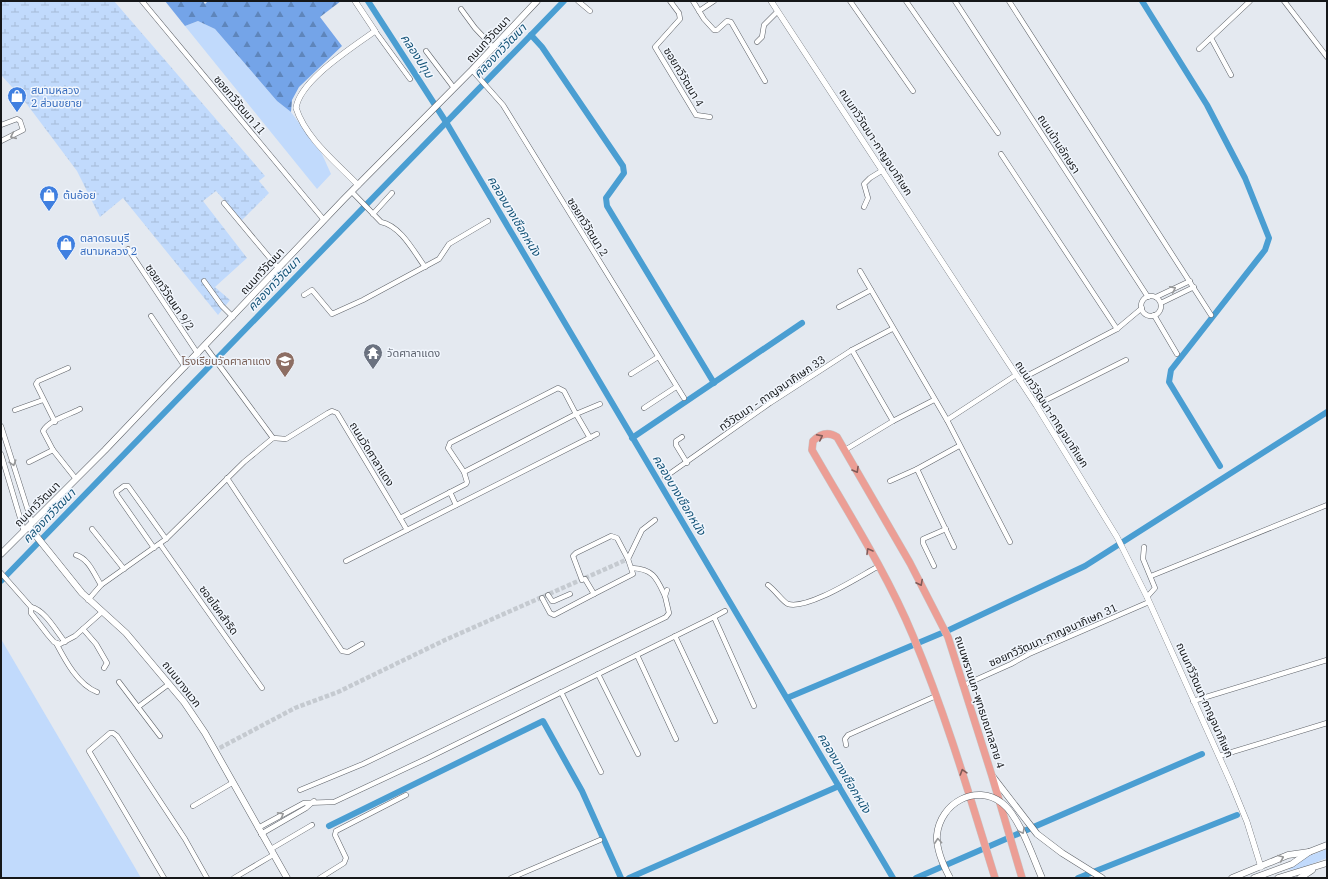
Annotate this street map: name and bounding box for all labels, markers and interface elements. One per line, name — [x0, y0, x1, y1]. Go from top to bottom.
street label: ถนนทวีวัฒนา — [463, 13, 513, 65]
water label: คลองทวีวัฒนา — [470, 20, 530, 81]
water label: คลองปทุม — [397, 31, 438, 82]
street label: ซอยทวีวัฒนา 4 — [661, 45, 707, 110]
street label: ซอยทวีวัฒนา 11 — [211, 72, 269, 138]
place label: สนามหลวง 2 ส่วนขยาย — [31, 83, 82, 110]
shop icon: สนามหลวง 2 ส่วนขยาย — [6, 85, 28, 113]
street label: ถนนทวีวัฒนา-กาญจนาภิเษก — [836, 86, 916, 198]
street label: ถนนบ้านอักษรา — [1035, 112, 1083, 176]
one-way arrow — [10, 131, 18, 139]
water label: คลองบางเชือกหนัง — [485, 173, 545, 259]
shop icon: ต้นอ้อย — [38, 184, 60, 212]
place label: ต้นอ้อย — [63, 188, 96, 202]
street label: ซอยทวีวัฒนา 2 — [564, 195, 612, 259]
place label: ตลาดธนบุรี สนามหลวง 2 — [80, 231, 137, 258]
shop icon: ตลาดธนบุรี สนามหลวง 2 — [55, 233, 77, 261]
street label: ถนนทวีวัฒนา — [237, 245, 287, 297]
water label: คลองทวีวัฒนา — [244, 253, 304, 314]
street label: ซอยทวีวัฒนา 9/2 — [143, 261, 197, 333]
one-way arrow — [1169, 286, 1176, 294]
temple icon: วัดศาลาแดง — [362, 342, 384, 370]
place label: วัดศาลาแดง — [387, 346, 440, 360]
school or university icon: โรงเรียนวัดศาลาแดง — [274, 350, 296, 378]
street label: ทวีวัฒนา - กาญจนาภิเษก 33 — [716, 352, 828, 434]
place label: โรงเรียนวัดศาลาแดง — [182, 354, 271, 368]
street label: ถนนทวีวัฒนา-กาญจนาภิเษก — [1012, 358, 1092, 470]
street label: ถนนวัดศาลาแดง — [347, 419, 397, 489]
one-way arrow — [816, 434, 824, 442]
water label: คลองบางเชือกหนัง — [650, 452, 710, 538]
one-way arrow — [8, 459, 17, 466]
one-way arrow — [852, 466, 859, 473]
street label: ถนนทวีวัฒนา — [11, 478, 63, 530]
water label: คลองทวีวัฒนา — [19, 485, 79, 546]
one-way arrow — [867, 548, 874, 555]
one-way arrow — [916, 579, 923, 587]
street label: ซอยโชคสำริด — [196, 582, 242, 638]
street label: ซอยทวีวัฒนา-กาญจนาภิเษก 31 — [987, 600, 1119, 670]
street label: ถนนพรานนก-พุทธมณฑลสาย 4 — [952, 634, 1008, 770]
street label: ถนนทวีวัฒนา-กาญจนาภิเษก — [1173, 640, 1237, 760]
street label: ถนนบางแวก — [159, 658, 205, 710]
water label: คลองบางเชือกหนัง — [815, 730, 875, 816]
one-way arrow — [959, 768, 968, 775]
one-way arrow — [277, 813, 284, 820]
one-way arrow — [1017, 827, 1024, 835]
one-way arrow — [933, 838, 942, 844]
one-way arrow — [1278, 855, 1285, 863]

